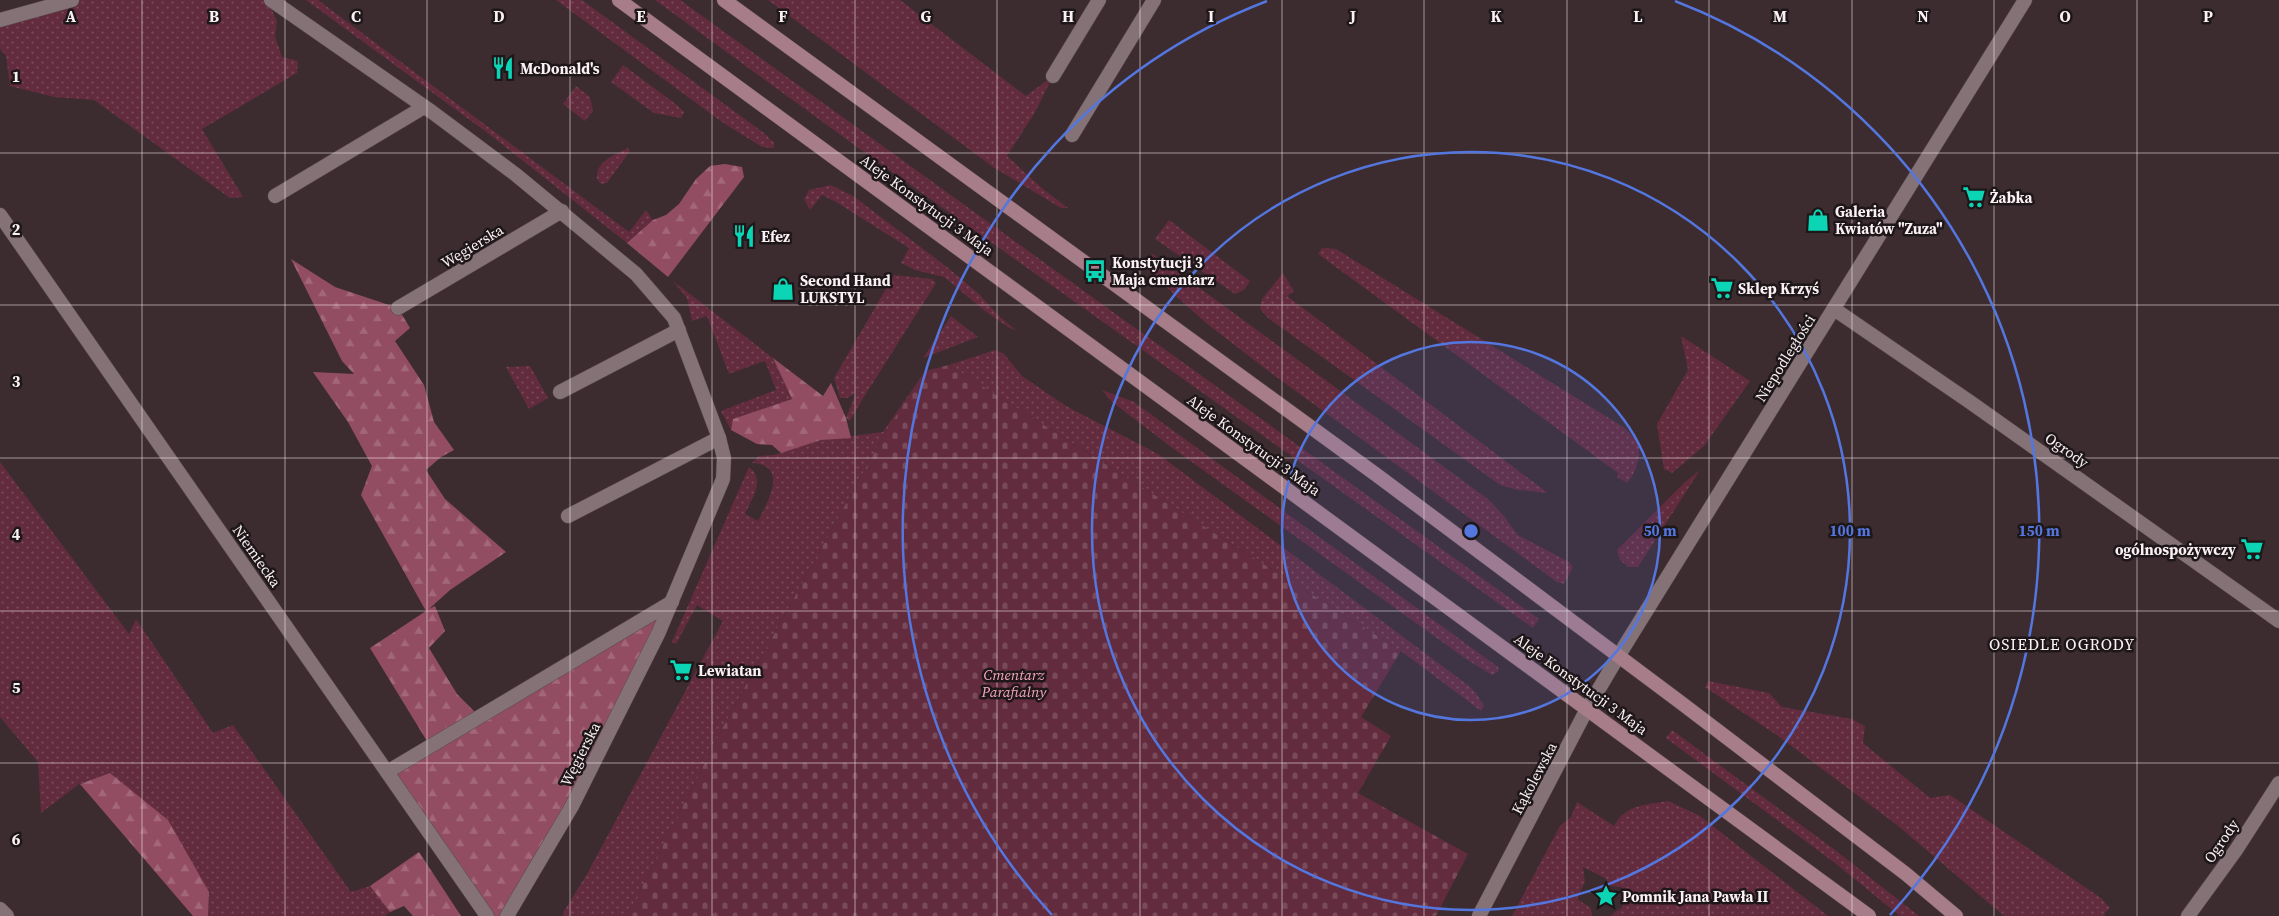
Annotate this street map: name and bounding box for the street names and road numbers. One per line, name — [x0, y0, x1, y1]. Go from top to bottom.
street label: Aleje Konstytucji 3 Maja — [856, 149, 998, 261]
street label: Węgierska — [437, 219, 507, 273]
street label: Niepodległości — [1750, 310, 1820, 406]
street label: Aleje Konstytucji 3 Maja — [1183, 389, 1325, 501]
street label: Ogrody — [2041, 427, 2093, 473]
street label: Niemiecka — [228, 521, 286, 592]
street label: Aleje Konstytucji 3 Maja — [1510, 628, 1652, 740]
street label: Węgierska — [555, 718, 605, 790]
street label: Kąkolewska — [1506, 738, 1562, 818]
street label: Ogrody — [2199, 815, 2244, 867]

